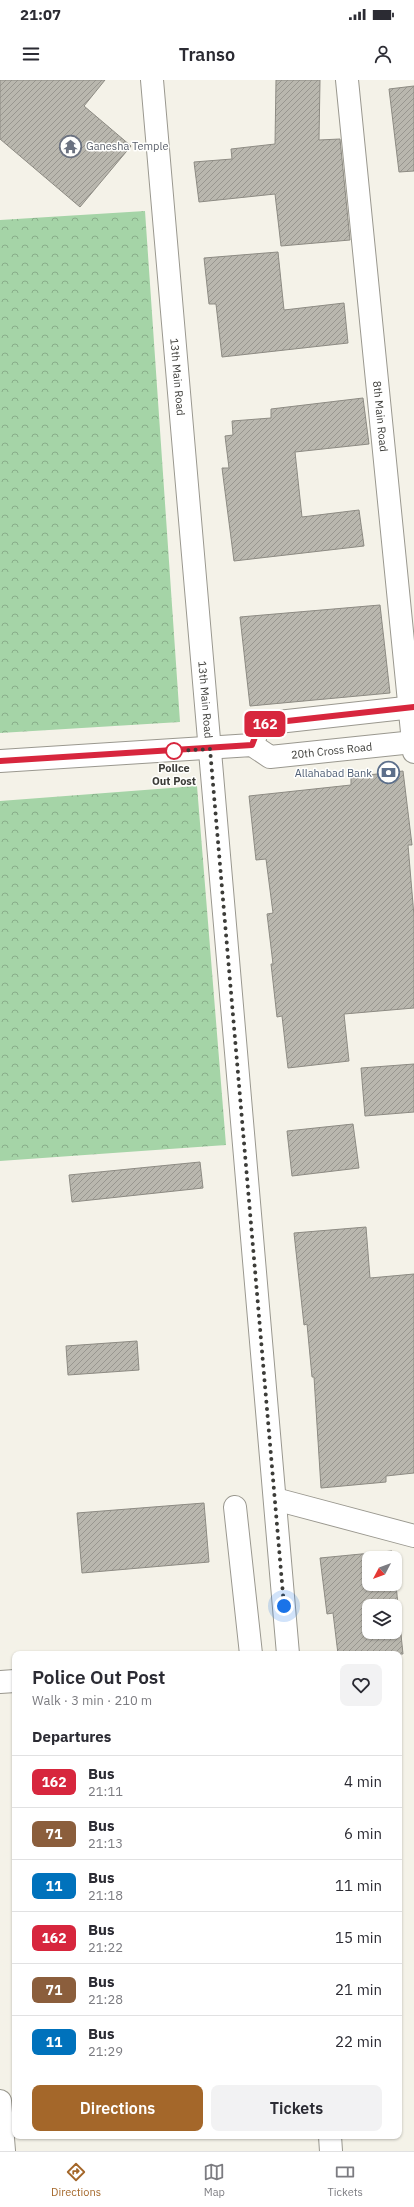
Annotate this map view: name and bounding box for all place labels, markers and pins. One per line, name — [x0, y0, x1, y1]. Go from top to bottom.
temple icon: Ganesha Temple — [57, 133, 83, 159]
place label: Ganesha Temple — [86, 139, 169, 153]
marker: Police Out Post — [165, 742, 183, 760]
bank icon: Allahabad Bank — [375, 760, 401, 786]
place label: Police Out Post — [152, 761, 196, 788]
place label: Allahabad Bank — [295, 766, 372, 780]

